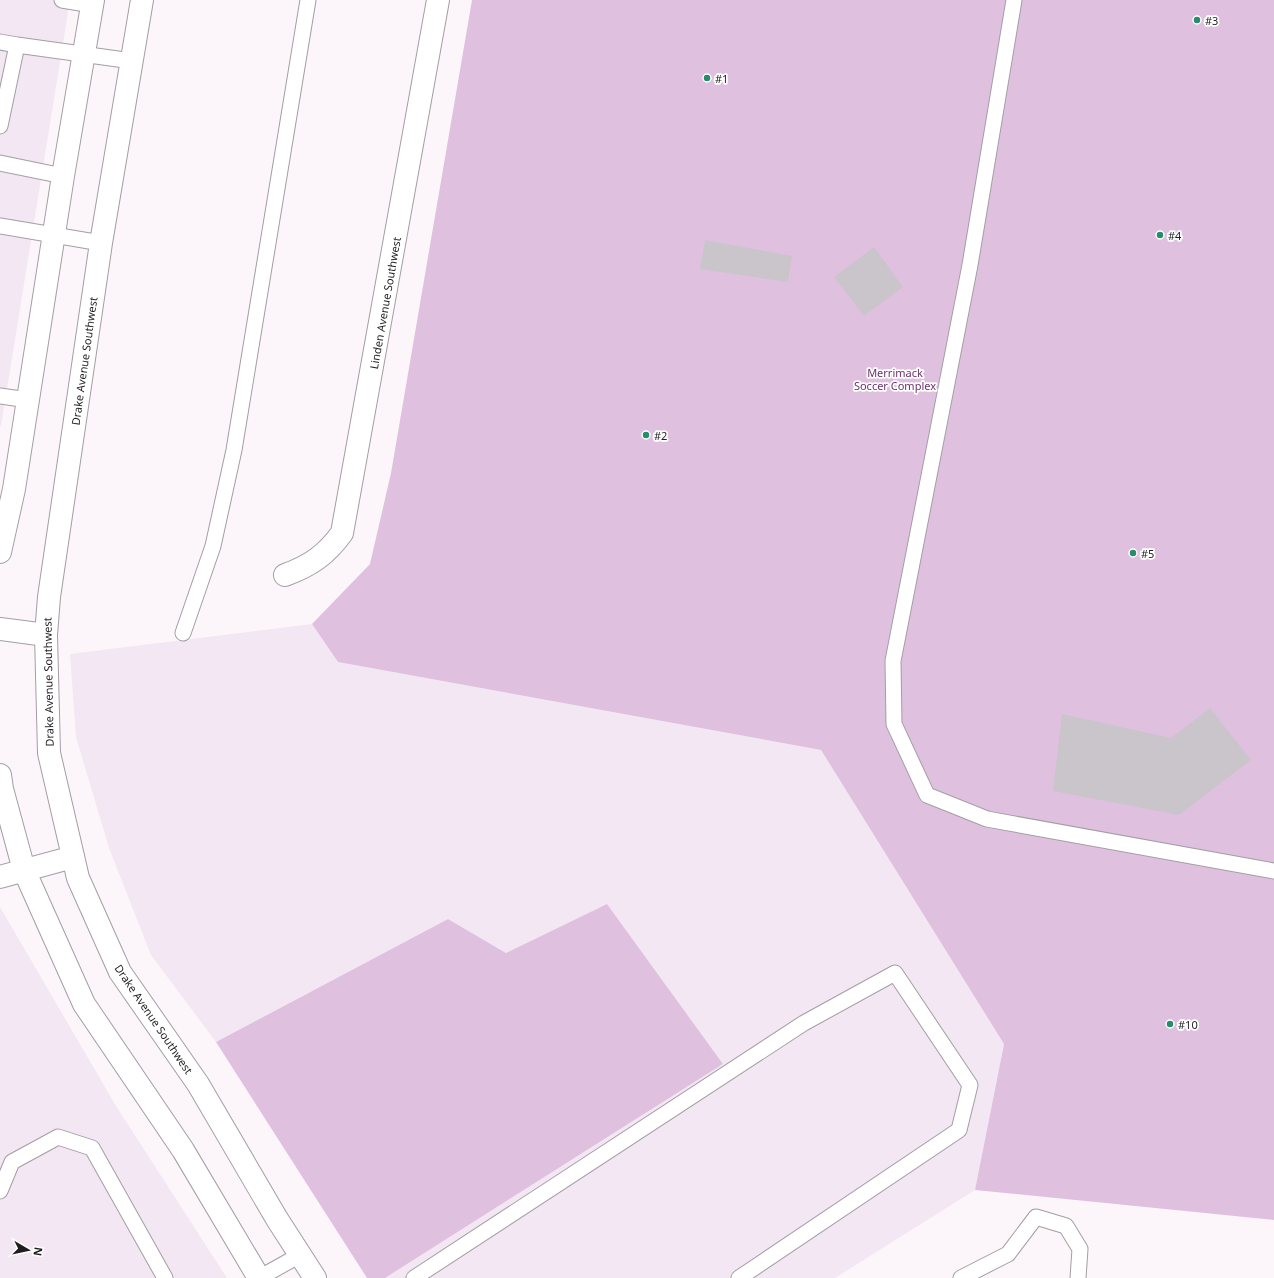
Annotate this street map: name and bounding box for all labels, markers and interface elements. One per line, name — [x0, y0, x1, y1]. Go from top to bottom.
place label: #3 — [1205, 13, 1218, 28]
marker: #3 — [1192, 15, 1202, 25]
place label: #1 — [715, 71, 728, 86]
marker: #1 — [702, 73, 712, 83]
place label: #4 — [1168, 228, 1182, 243]
marker: #4 — [1155, 230, 1165, 240]
street label: Linden Avenue Southwest — [366, 236, 404, 370]
street label: Drake Avenue Southwest — [68, 296, 100, 426]
park label: Merrimack Soccer Complex — [854, 365, 936, 393]
place label: #2 — [654, 428, 667, 443]
marker: #2 — [641, 430, 651, 440]
place label: #5 — [1141, 546, 1154, 561]
marker: #5 — [1128, 548, 1138, 558]
street label: Drake Avenue Southwest — [39, 617, 57, 747]
street label: Drake Avenue Southwest — [112, 961, 196, 1077]
place label: #10 — [1178, 1017, 1198, 1032]
marker: #10 — [1165, 1019, 1175, 1029]
north arrow — [8, 1230, 48, 1270]
text: N — [30, 1246, 46, 1257]

